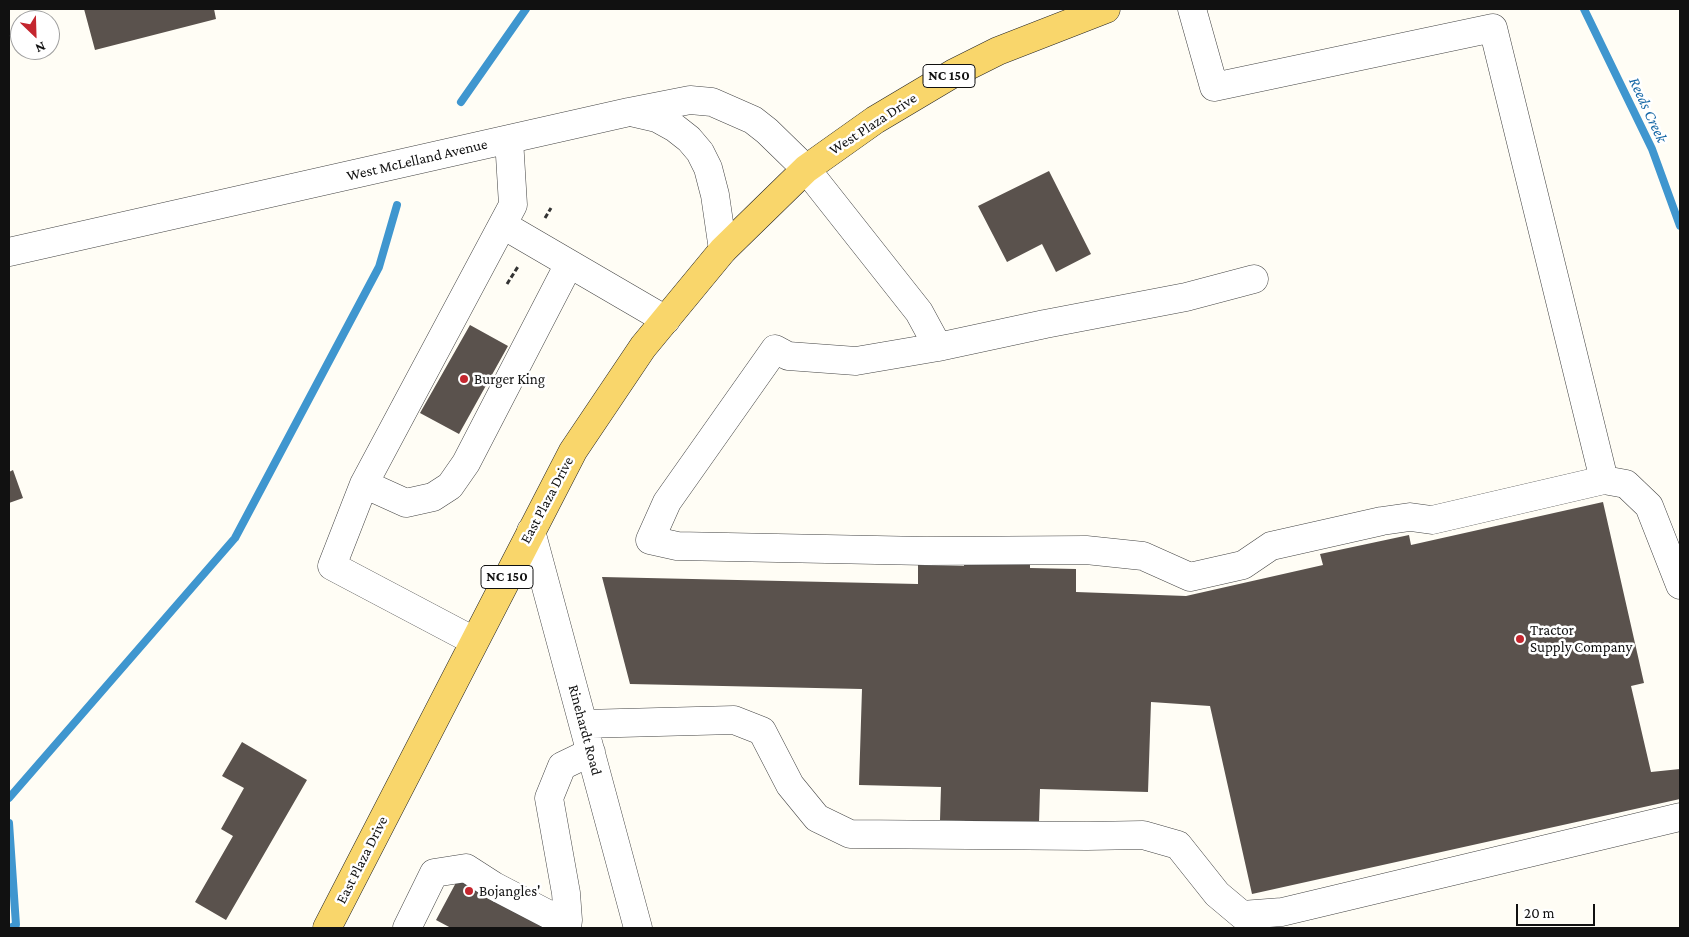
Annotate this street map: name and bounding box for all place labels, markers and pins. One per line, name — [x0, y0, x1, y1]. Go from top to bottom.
place label: Burger King — [474, 370, 545, 388]
marker: Burger King — [458, 373, 470, 385]
place label: Tractor Supply Company — [1530, 621, 1632, 656]
marker: Tractor Supply Company — [1514, 633, 1526, 645]
place label: Bojangles' — [479, 882, 540, 900]
marker: Bojangles' — [463, 885, 475, 897]

